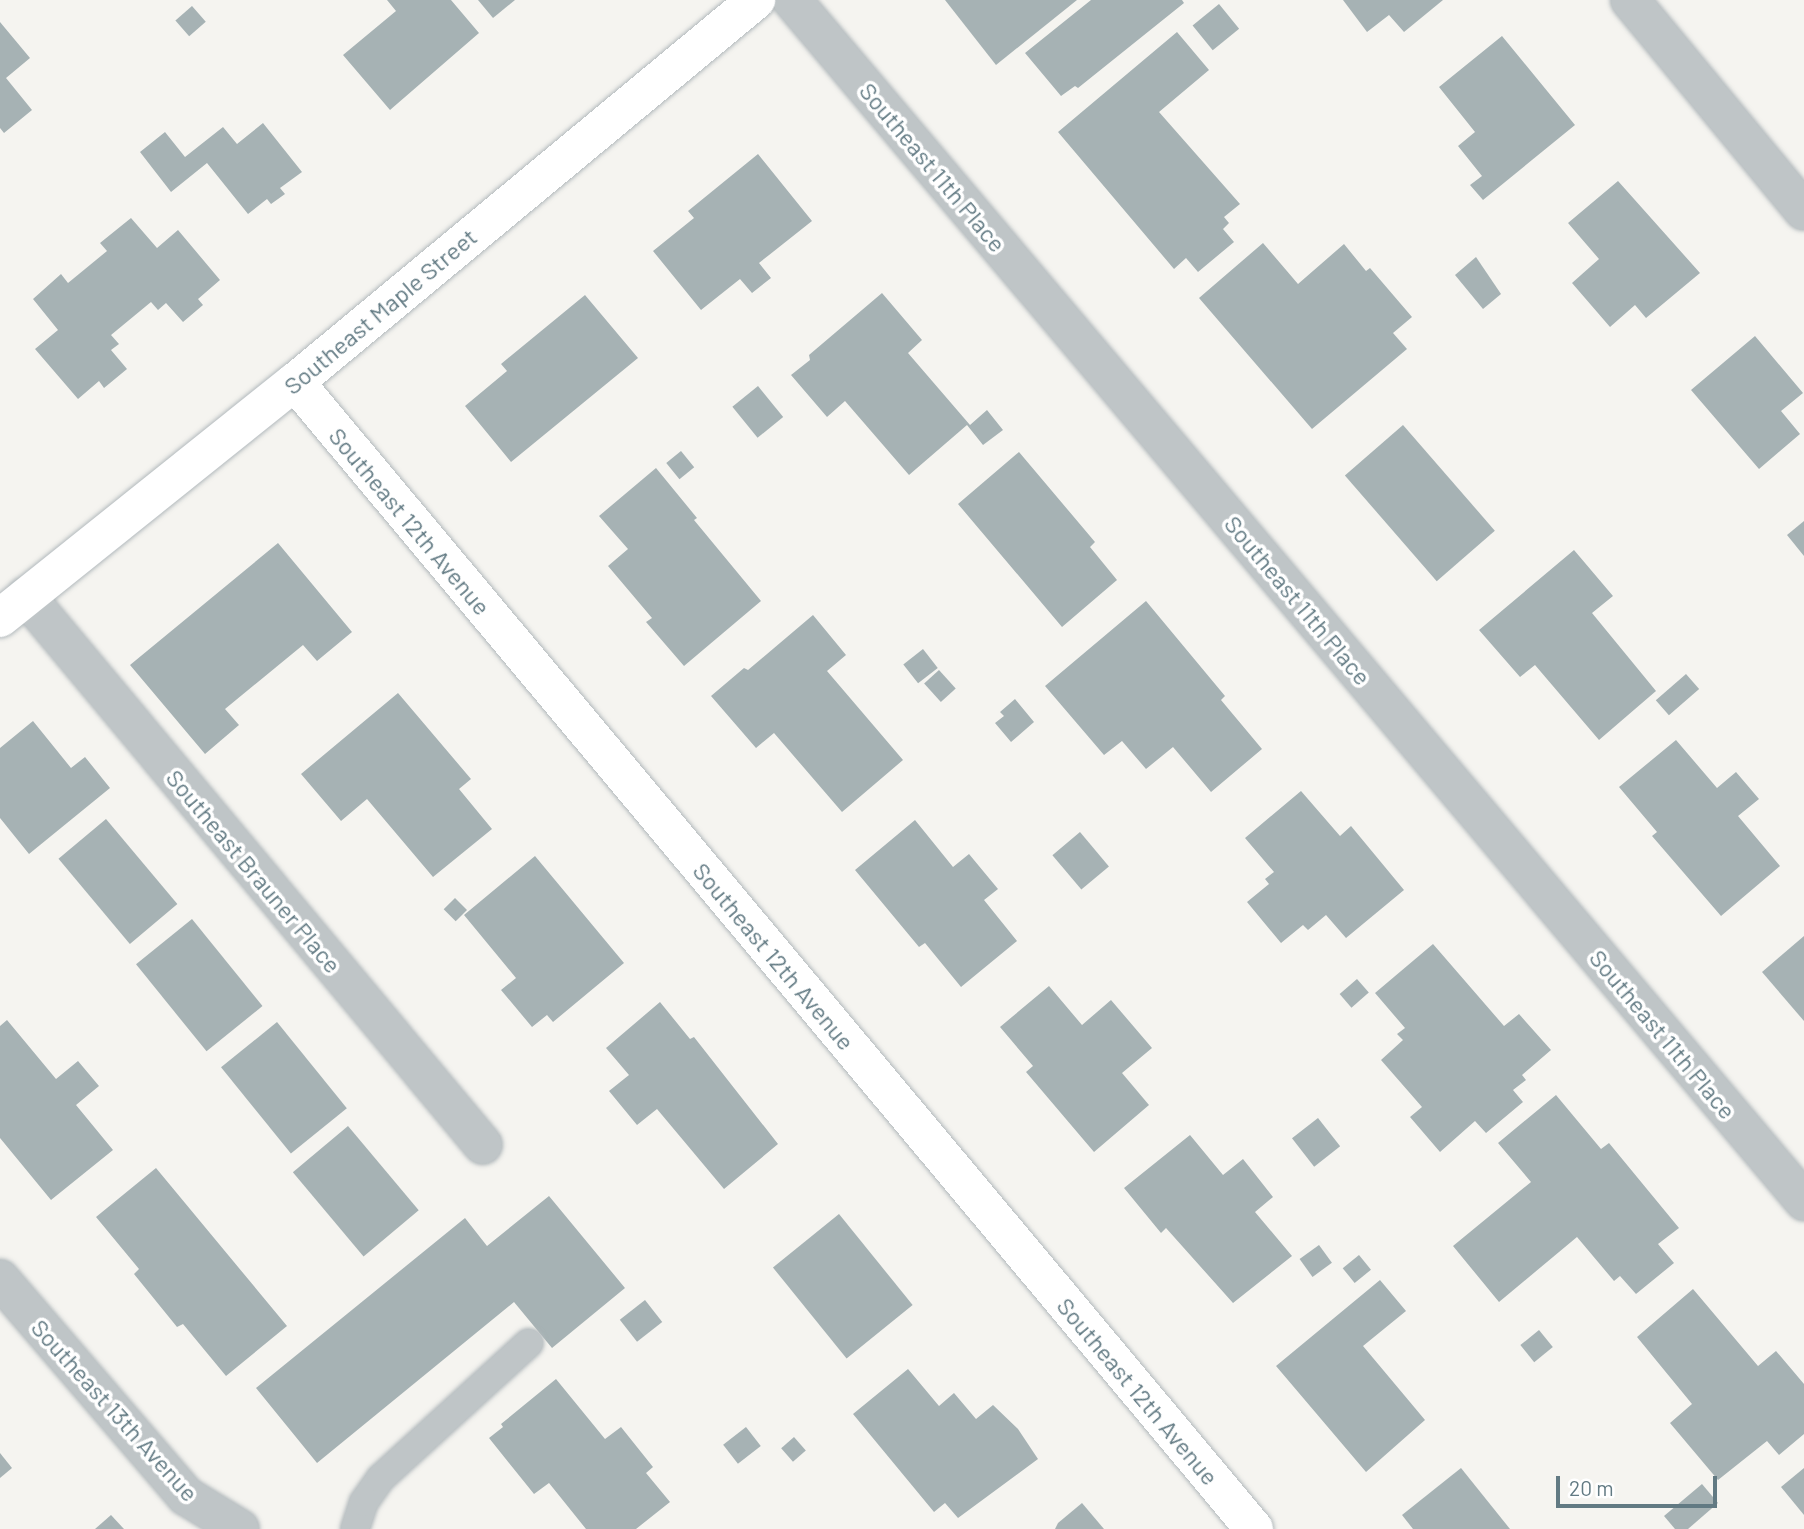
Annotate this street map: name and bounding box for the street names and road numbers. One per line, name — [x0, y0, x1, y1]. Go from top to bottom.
street label: Southeast 11th Place — [854, 77, 1012, 257]
street label: Southeast Maple Street — [278, 222, 482, 400]
street label: Southeast 12th Avenue — [323, 422, 497, 620]
street label: Southeast 11th Place — [1219, 510, 1377, 690]
street label: Southeast Brauner Place — [160, 763, 348, 979]
street label: Southeast 12th Avenue — [687, 857, 861, 1055]
street label: Southeast 11th Place — [1584, 944, 1742, 1124]
street label: Southeast 12th Avenue — [1051, 1292, 1225, 1490]
street label: Southeast 13th Avenue — [26, 1313, 204, 1507]

